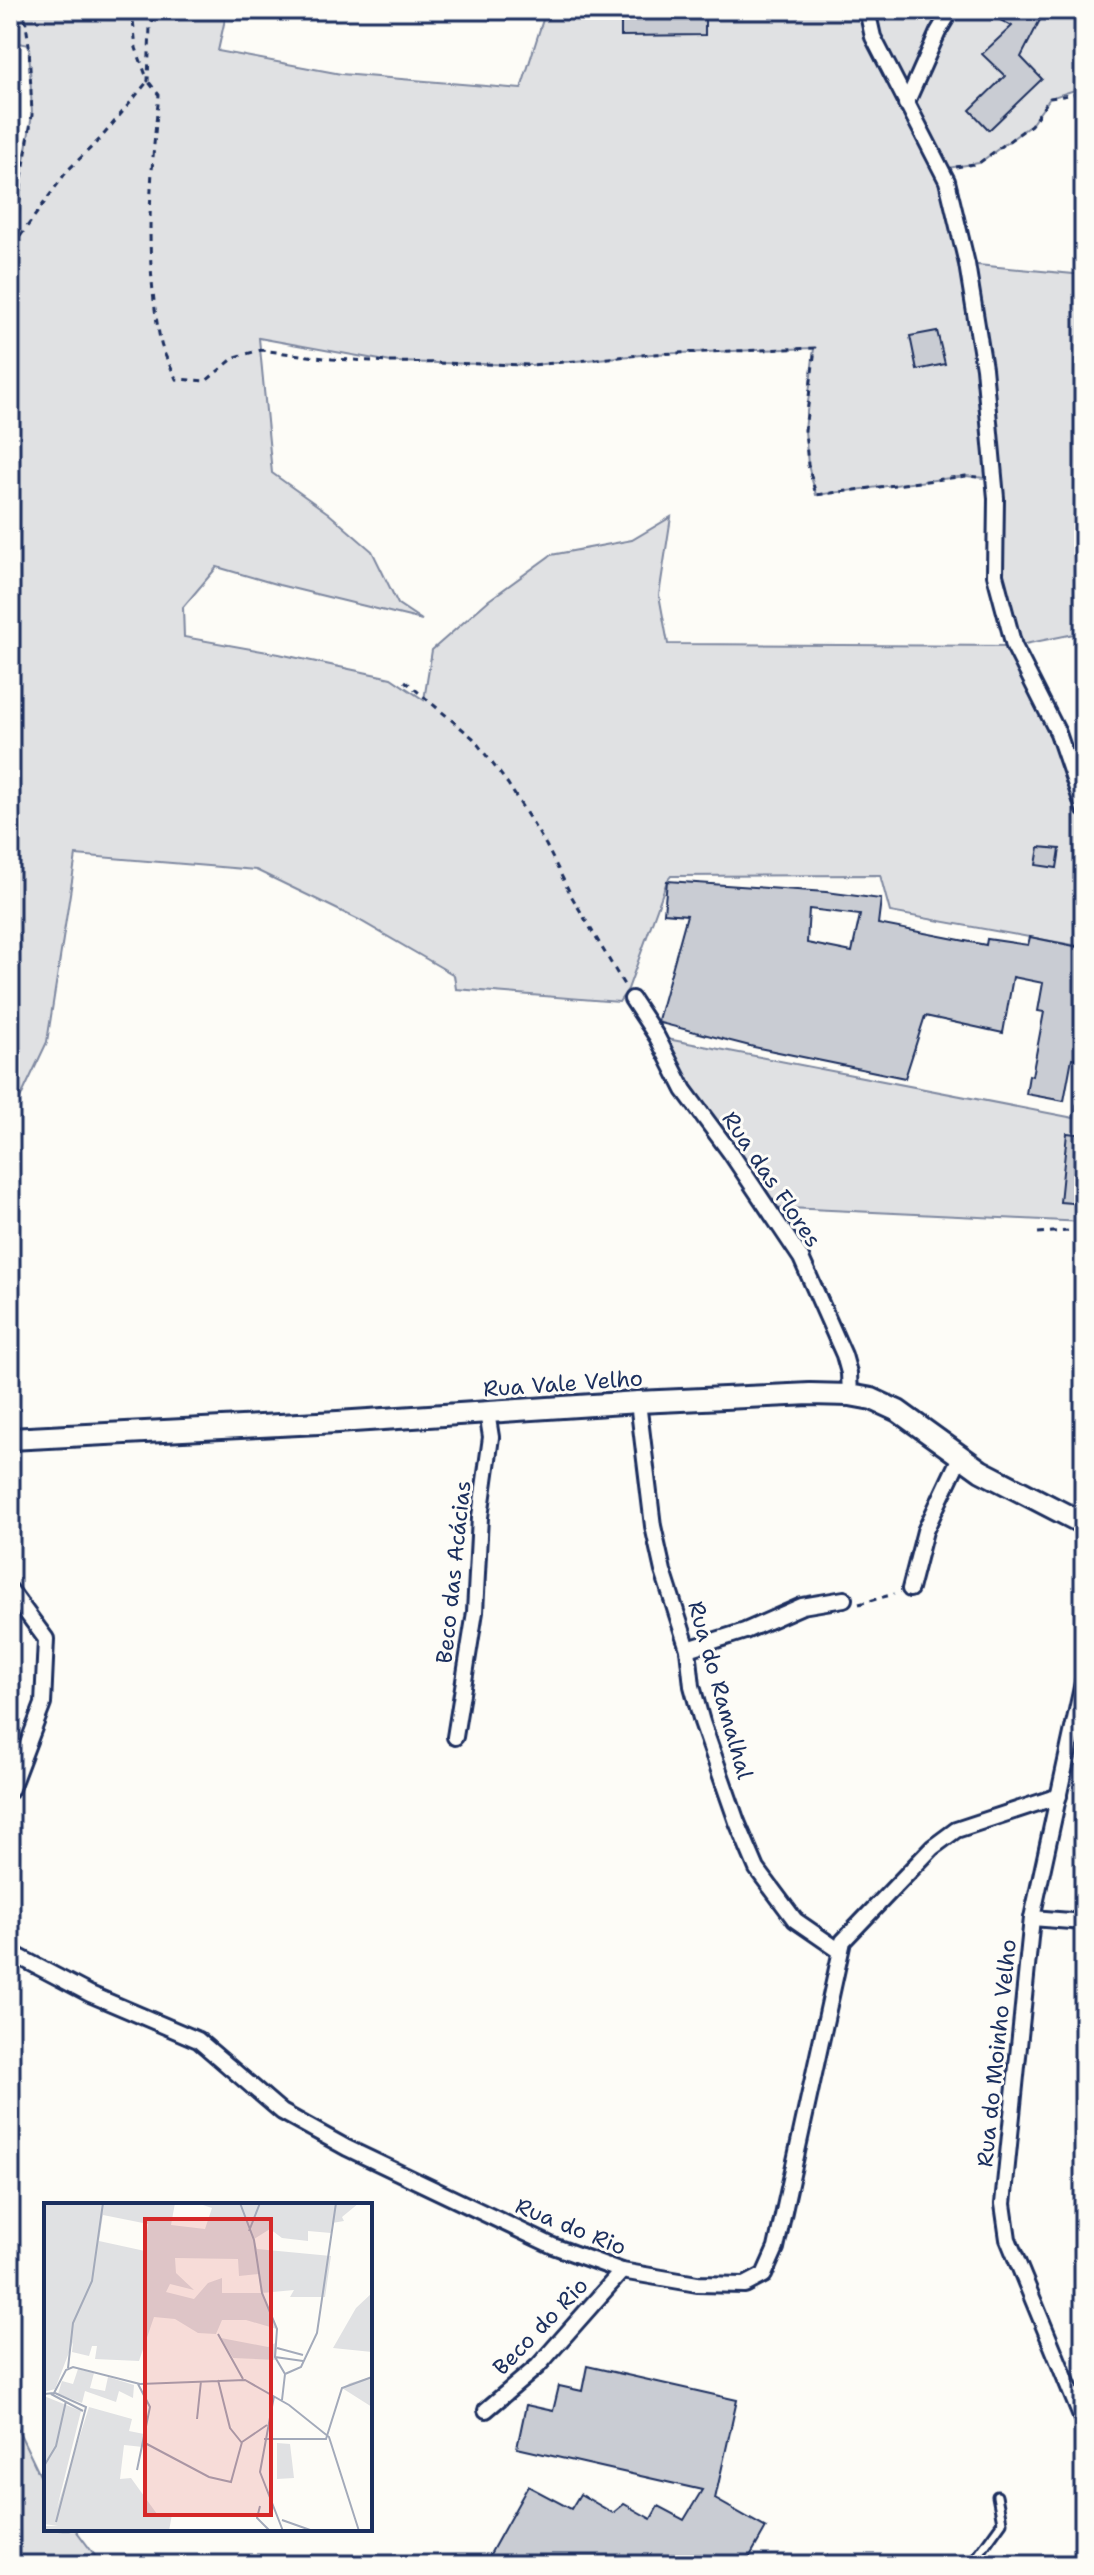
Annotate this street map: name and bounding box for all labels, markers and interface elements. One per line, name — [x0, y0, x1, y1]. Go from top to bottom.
street label: Rua das Flores — [715, 1106, 828, 1253]
street label: Rua Vale Velho — [482, 1363, 644, 1404]
street label: Beco das Acácias — [429, 1479, 478, 1665]
street label: Rua do Ramalhal — [681, 1598, 760, 1783]
street label: Rua do Moinho Velho — [970, 1938, 1023, 2168]
street label: Rua do Rio — [511, 2191, 631, 2262]
inset map — [44, 2203, 372, 2531]
street label: Beco do Rio — [486, 2271, 594, 2381]

